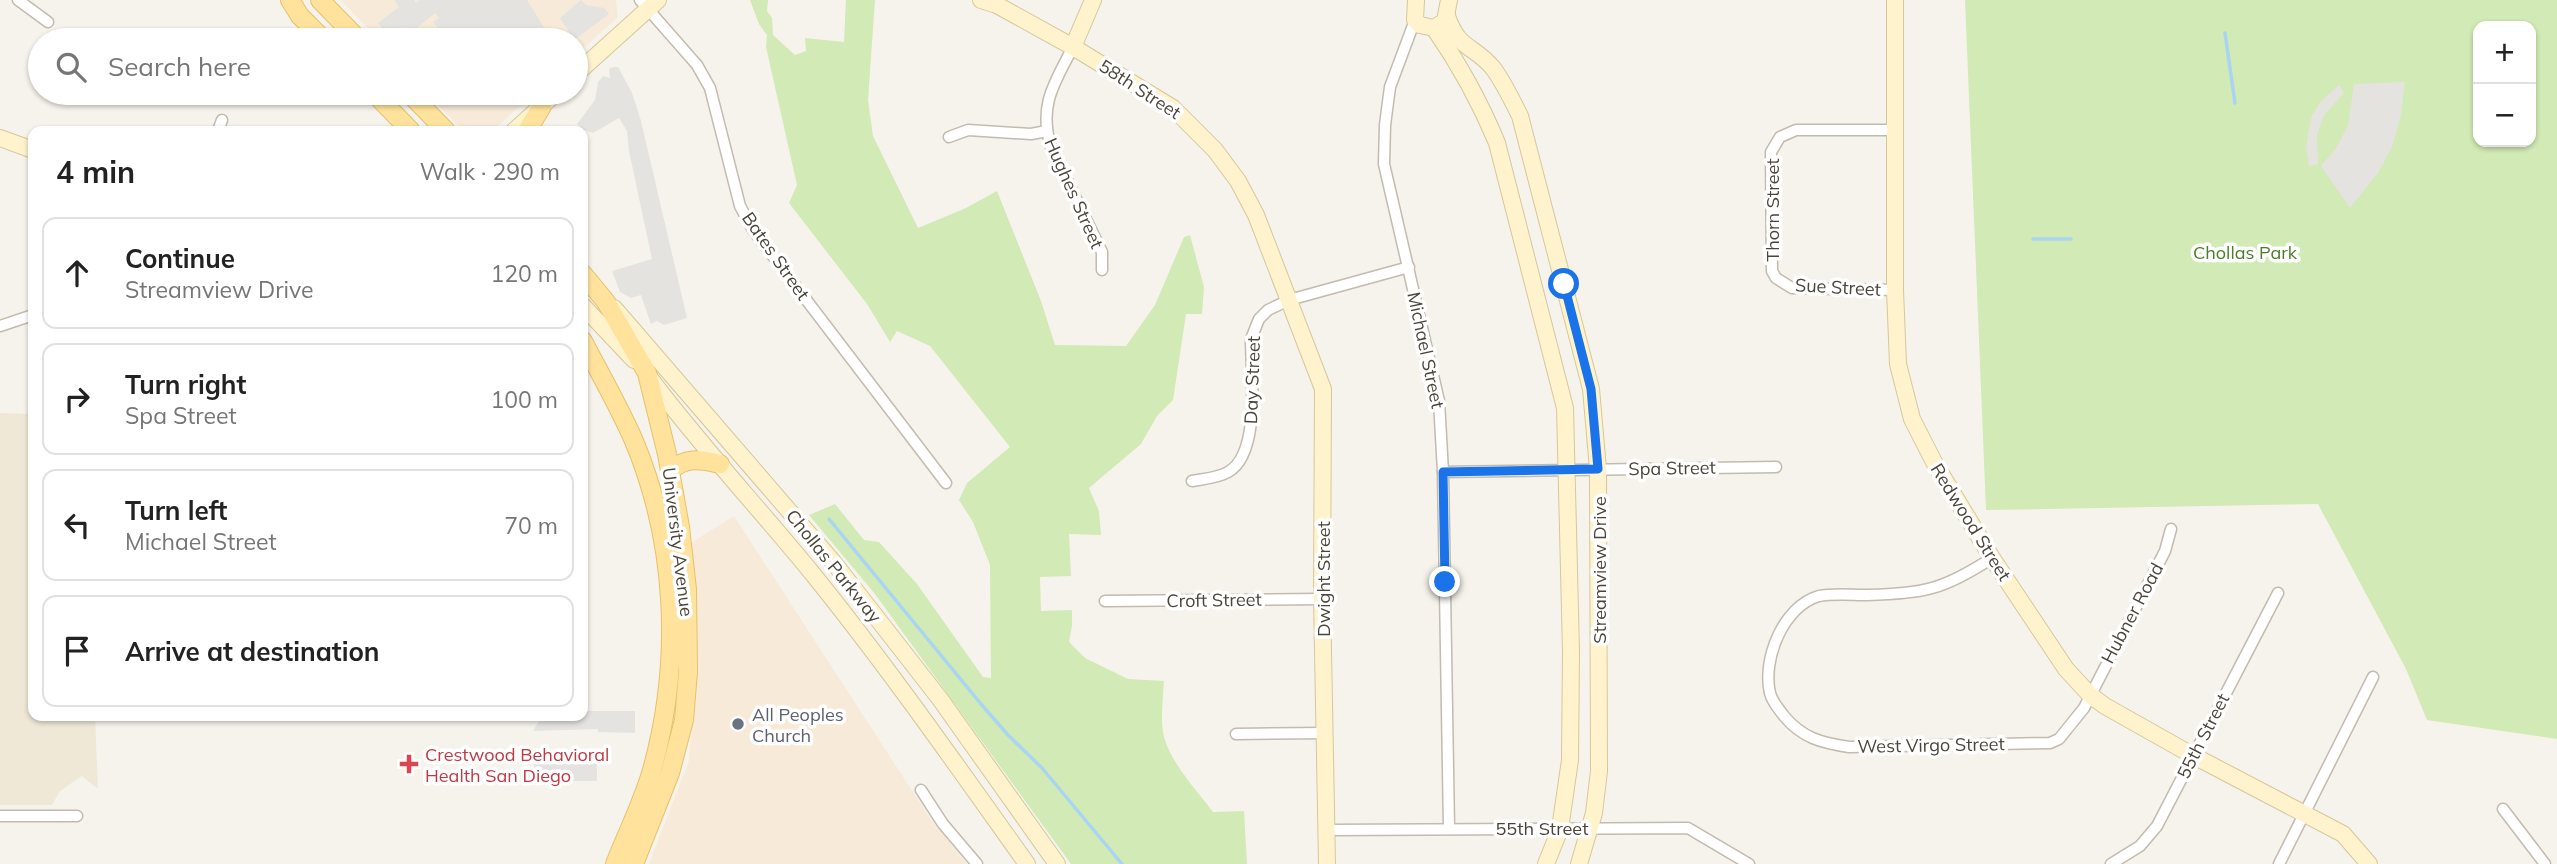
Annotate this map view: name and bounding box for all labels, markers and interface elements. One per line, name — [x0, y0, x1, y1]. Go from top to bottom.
map controls — [2473, 21, 2536, 147]
button: + — [2473, 21, 2536, 84]
search box — [28, 28, 588, 105]
icon: search — [52, 48, 90, 86]
text: Search here — [108, 50, 251, 83]
street label: 58th Street — [1095, 54, 1185, 124]
button: − — [2473, 84, 2536, 147]
street label: Hughes Street — [1039, 134, 1109, 252]
text: 4 min — [56, 153, 135, 191]
text: Walk · 290 m — [420, 157, 560, 186]
street label: Thorn Street — [1761, 158, 1784, 262]
street label: Bates Street — [737, 207, 815, 305]
park label: Chollas Park — [2193, 241, 2298, 264]
text: Continue — [125, 242, 235, 275]
icon: ahead — [58, 254, 96, 292]
text: 120 m — [490, 259, 558, 288]
route start — [1548, 268, 1579, 299]
street label: Sue Street — [1795, 273, 1881, 301]
text: Streamview Drive — [125, 275, 314, 304]
street label: Michael Street — [1402, 290, 1450, 410]
street label: Day Street — [1239, 336, 1265, 424]
text: Turn right — [125, 368, 246, 401]
icon: right — [58, 380, 96, 418]
text: 100 m — [490, 385, 558, 414]
text: Spa Street — [125, 401, 237, 430]
street label: Spa Street — [1628, 456, 1716, 480]
street label: Redwood Street — [1926, 459, 2016, 585]
street label: University Avenue — [657, 466, 699, 618]
text: Turn left — [125, 494, 227, 527]
street label: Streamview Drive — [1588, 496, 1611, 644]
street label: Chollas Parkway — [781, 505, 887, 628]
icon: left — [58, 506, 96, 544]
text: 70 m — [504, 511, 558, 540]
street label: Dwight Street — [1312, 521, 1335, 637]
text: Michael Street — [125, 527, 276, 556]
street label: Hubner Road — [2096, 559, 2168, 667]
route end — [1429, 566, 1460, 597]
street label: Croft Street — [1166, 588, 1262, 612]
icon: arrive — [58, 632, 96, 670]
text: Arrive at destination — [125, 635, 380, 668]
street label: 55th Street — [2172, 689, 2234, 783]
place label: All Peoples Church — [752, 703, 844, 747]
marker: All Peoples Church — [730, 716, 746, 732]
street label: West Virgo Street — [1857, 732, 2005, 758]
place label: Crestwood Behavioral Health San Diego — [425, 743, 609, 787]
marker: Crestwood Behavioral Health San Diego — [399, 754, 419, 774]
street label: 55th Street — [1496, 817, 1588, 840]

